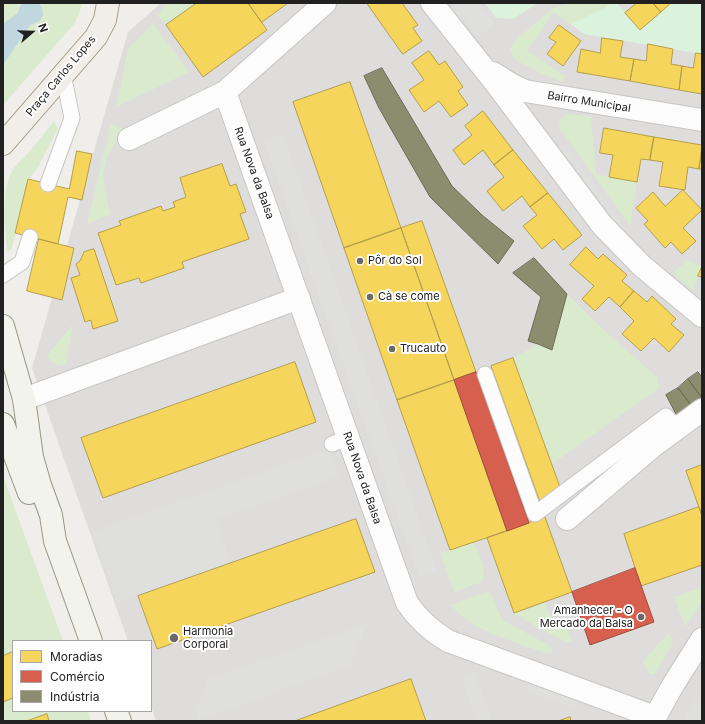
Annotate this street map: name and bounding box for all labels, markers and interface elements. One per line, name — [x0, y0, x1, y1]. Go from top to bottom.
north arrow — [12, 12, 52, 52]
text: N — [35, 22, 51, 34]
street label: Praça Carlos Lopes — [23, 33, 99, 119]
street label: Bairro Municipal — [546, 89, 632, 115]
street label: Rua Nova da Balsa — [231, 125, 277, 221]
place label: Pôr do Sol — [368, 254, 422, 268]
marker: Pôr do Sol — [355, 256, 365, 266]
place label: Cà se come — [378, 290, 440, 304]
marker: Cà se come — [365, 292, 375, 302]
place label: Trucauto — [400, 342, 446, 356]
marker: Trucauto — [387, 344, 397, 354]
street label: Rua Nova da Balsa — [340, 430, 384, 526]
place label: Amanhecer - O Mercado da Balsa — [540, 604, 633, 630]
marker: Amanhecer - O Mercado da Balsa — [636, 612, 646, 622]
place label: Harmonia Corporal — [183, 625, 233, 651]
marker: Harmonia Corporal — [168, 632, 180, 644]
legend — [12, 640, 152, 712]
text: Moradias — [50, 649, 103, 664]
text: Comércio — [50, 669, 105, 684]
text: Indústria — [50, 689, 99, 704]

